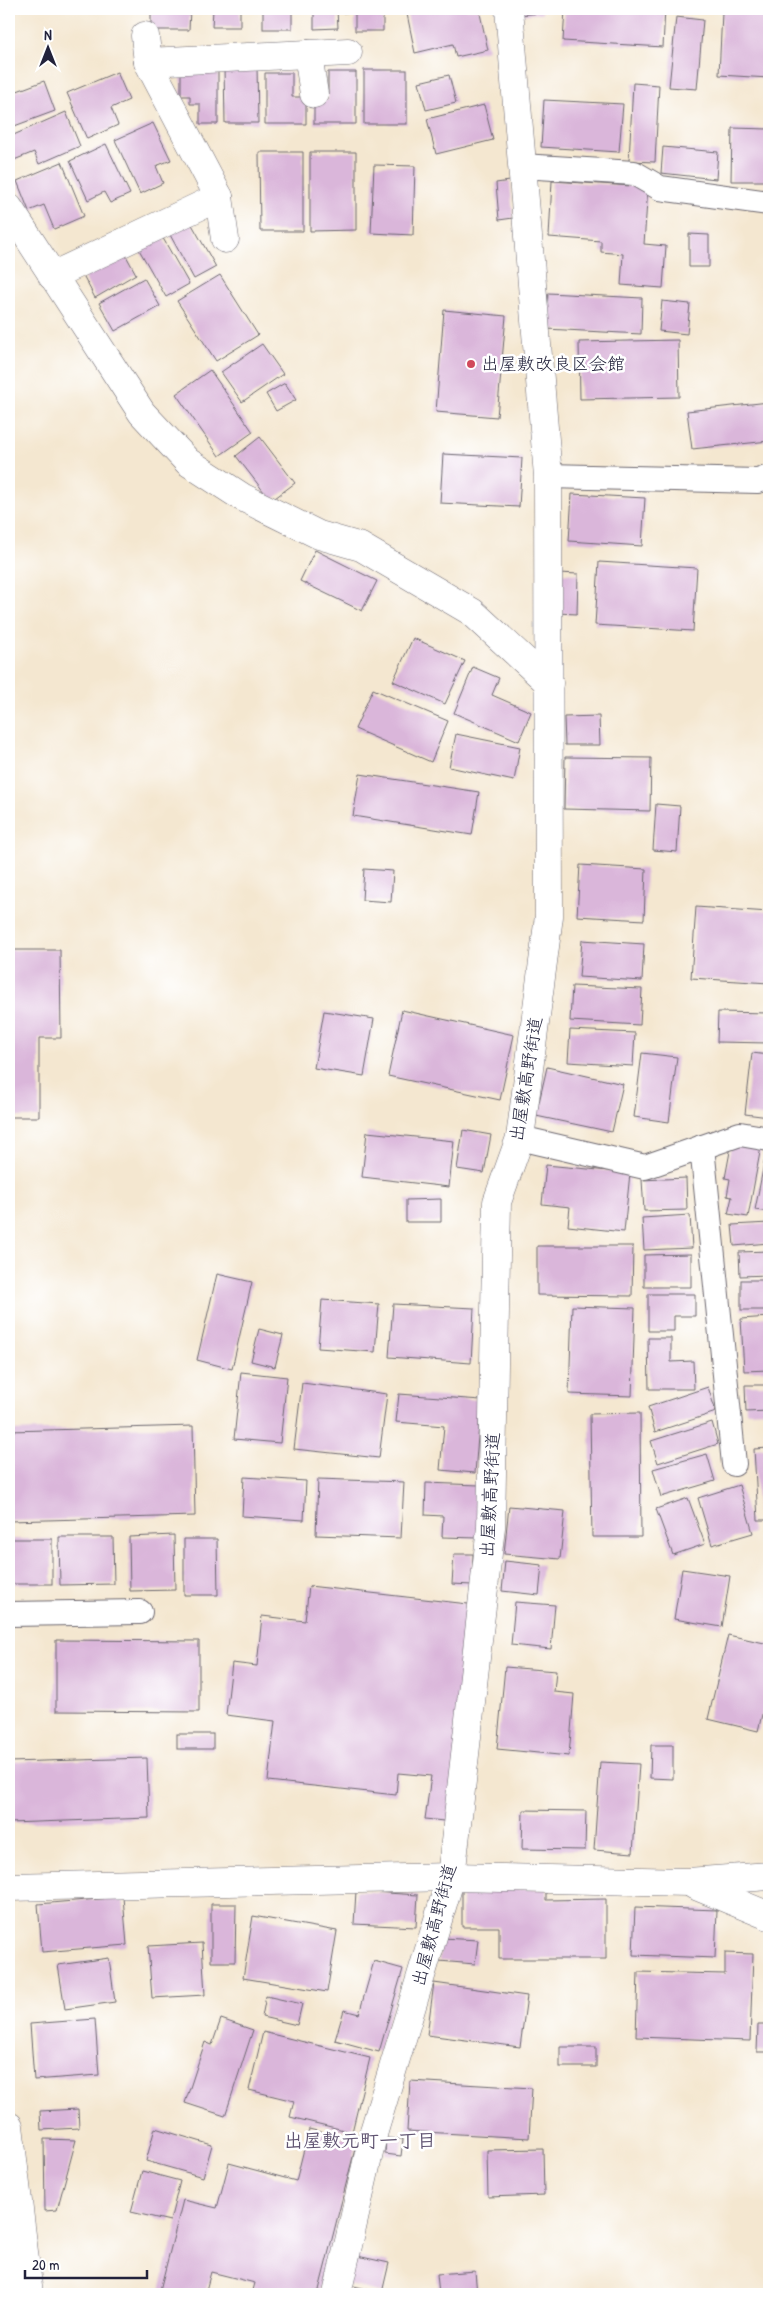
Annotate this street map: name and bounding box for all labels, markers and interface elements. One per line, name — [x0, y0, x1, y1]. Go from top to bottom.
north arrow — [22, 22, 72, 72]
text: N — [44, 25, 52, 44]
place label: 出屋敷改良区会館 — [481, 351, 625, 376]
marker: 出屋敷改良区会館 — [465, 358, 477, 370]
street label: 出屋敷高野街道 — [503, 1015, 548, 1143]
street label: 出屋敷高野街道 — [474, 1431, 505, 1559]
street label: 出屋敷高野街道 — [405, 1861, 462, 1989]
district label: 出屋敷元町一丁目 — [284, 2127, 436, 2153]
scale bar — [25, 2248, 148, 2280]
text: 20 m — [32, 2254, 59, 2275]

